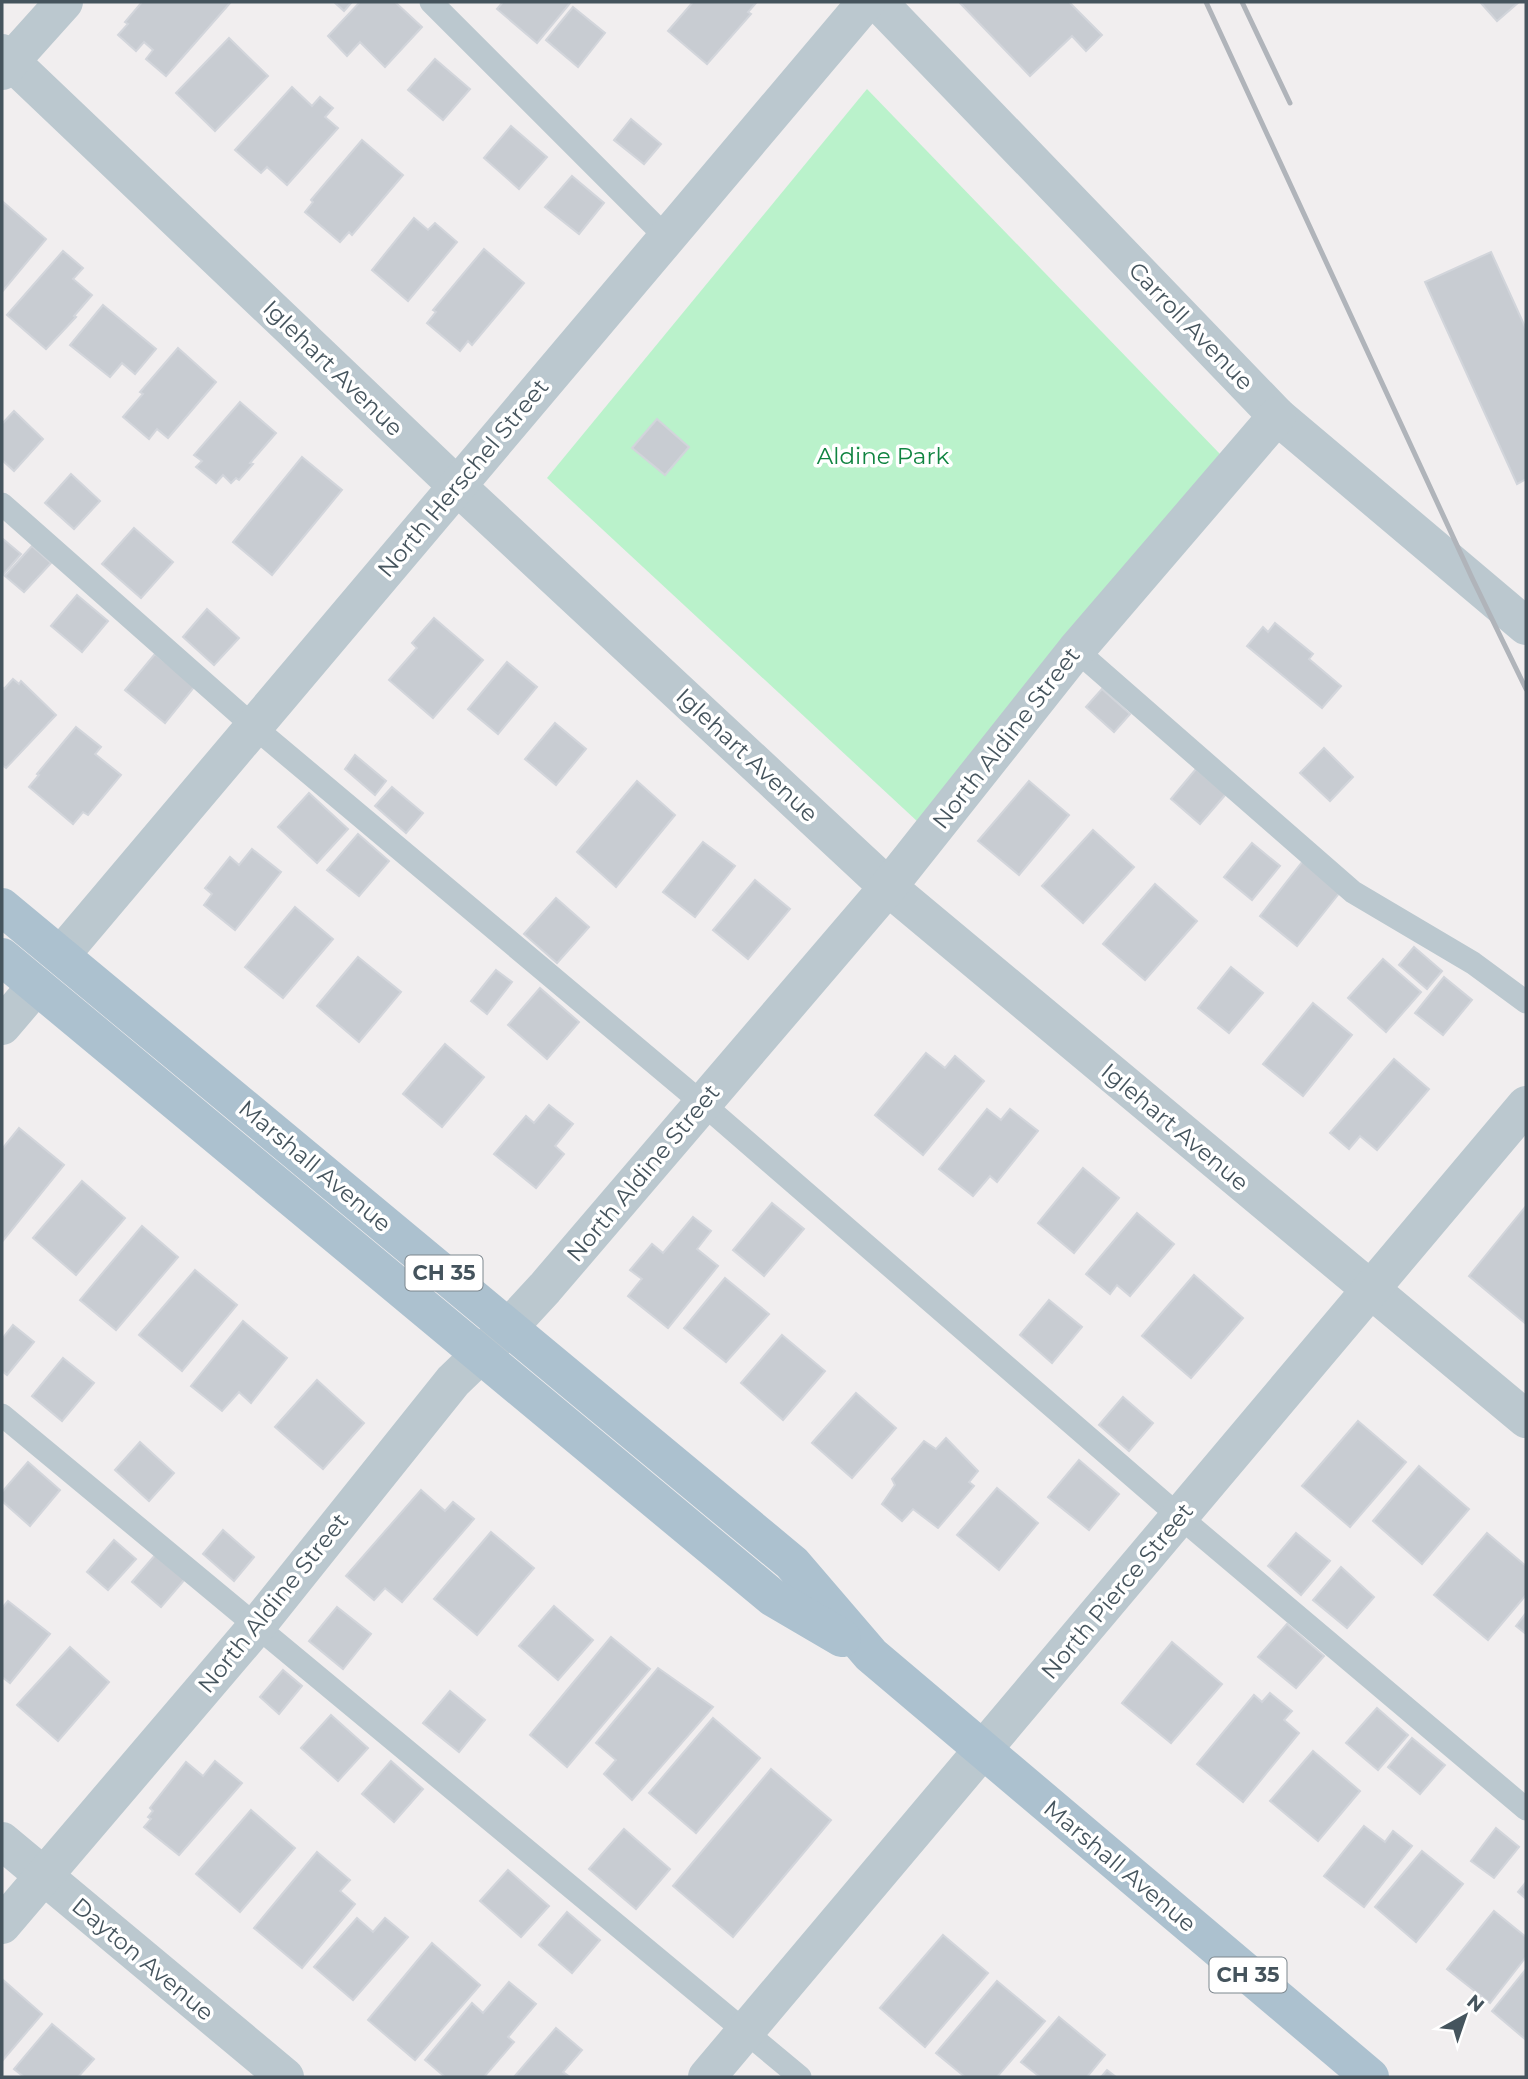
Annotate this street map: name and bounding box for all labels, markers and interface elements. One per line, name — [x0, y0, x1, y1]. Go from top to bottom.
street label: Carroll Avenue — [1123, 256, 1259, 396]
street label: Iglehart Avenue — [257, 294, 409, 442]
street label: North Herschel Street — [372, 373, 554, 583]
park label: Aldine Park — [817, 442, 949, 470]
street label: North Aldine Street — [926, 641, 1086, 835]
street label: Iglehart Avenue — [670, 682, 824, 828]
street label: Iglehart Avenue — [1096, 1057, 1254, 1197]
street label: North Aldine Street — [561, 1079, 725, 1267]
street label: Marshall Avenue — [233, 1094, 397, 1238]
road number: CH 35 — [406, 1256, 482, 1290]
street label: North Pierce Street — [1035, 1497, 1199, 1685]
street label: North Aldine Street — [192, 1508, 354, 1698]
street label: Marshall Avenue — [1038, 1794, 1202, 1938]
street label: Dayton Avenue — [66, 1892, 220, 2026]
road number: CH 35 — [1210, 1958, 1286, 1993]
north arrow — [1430, 1981, 1500, 2051]
text: N — [1462, 1990, 1489, 2017]

